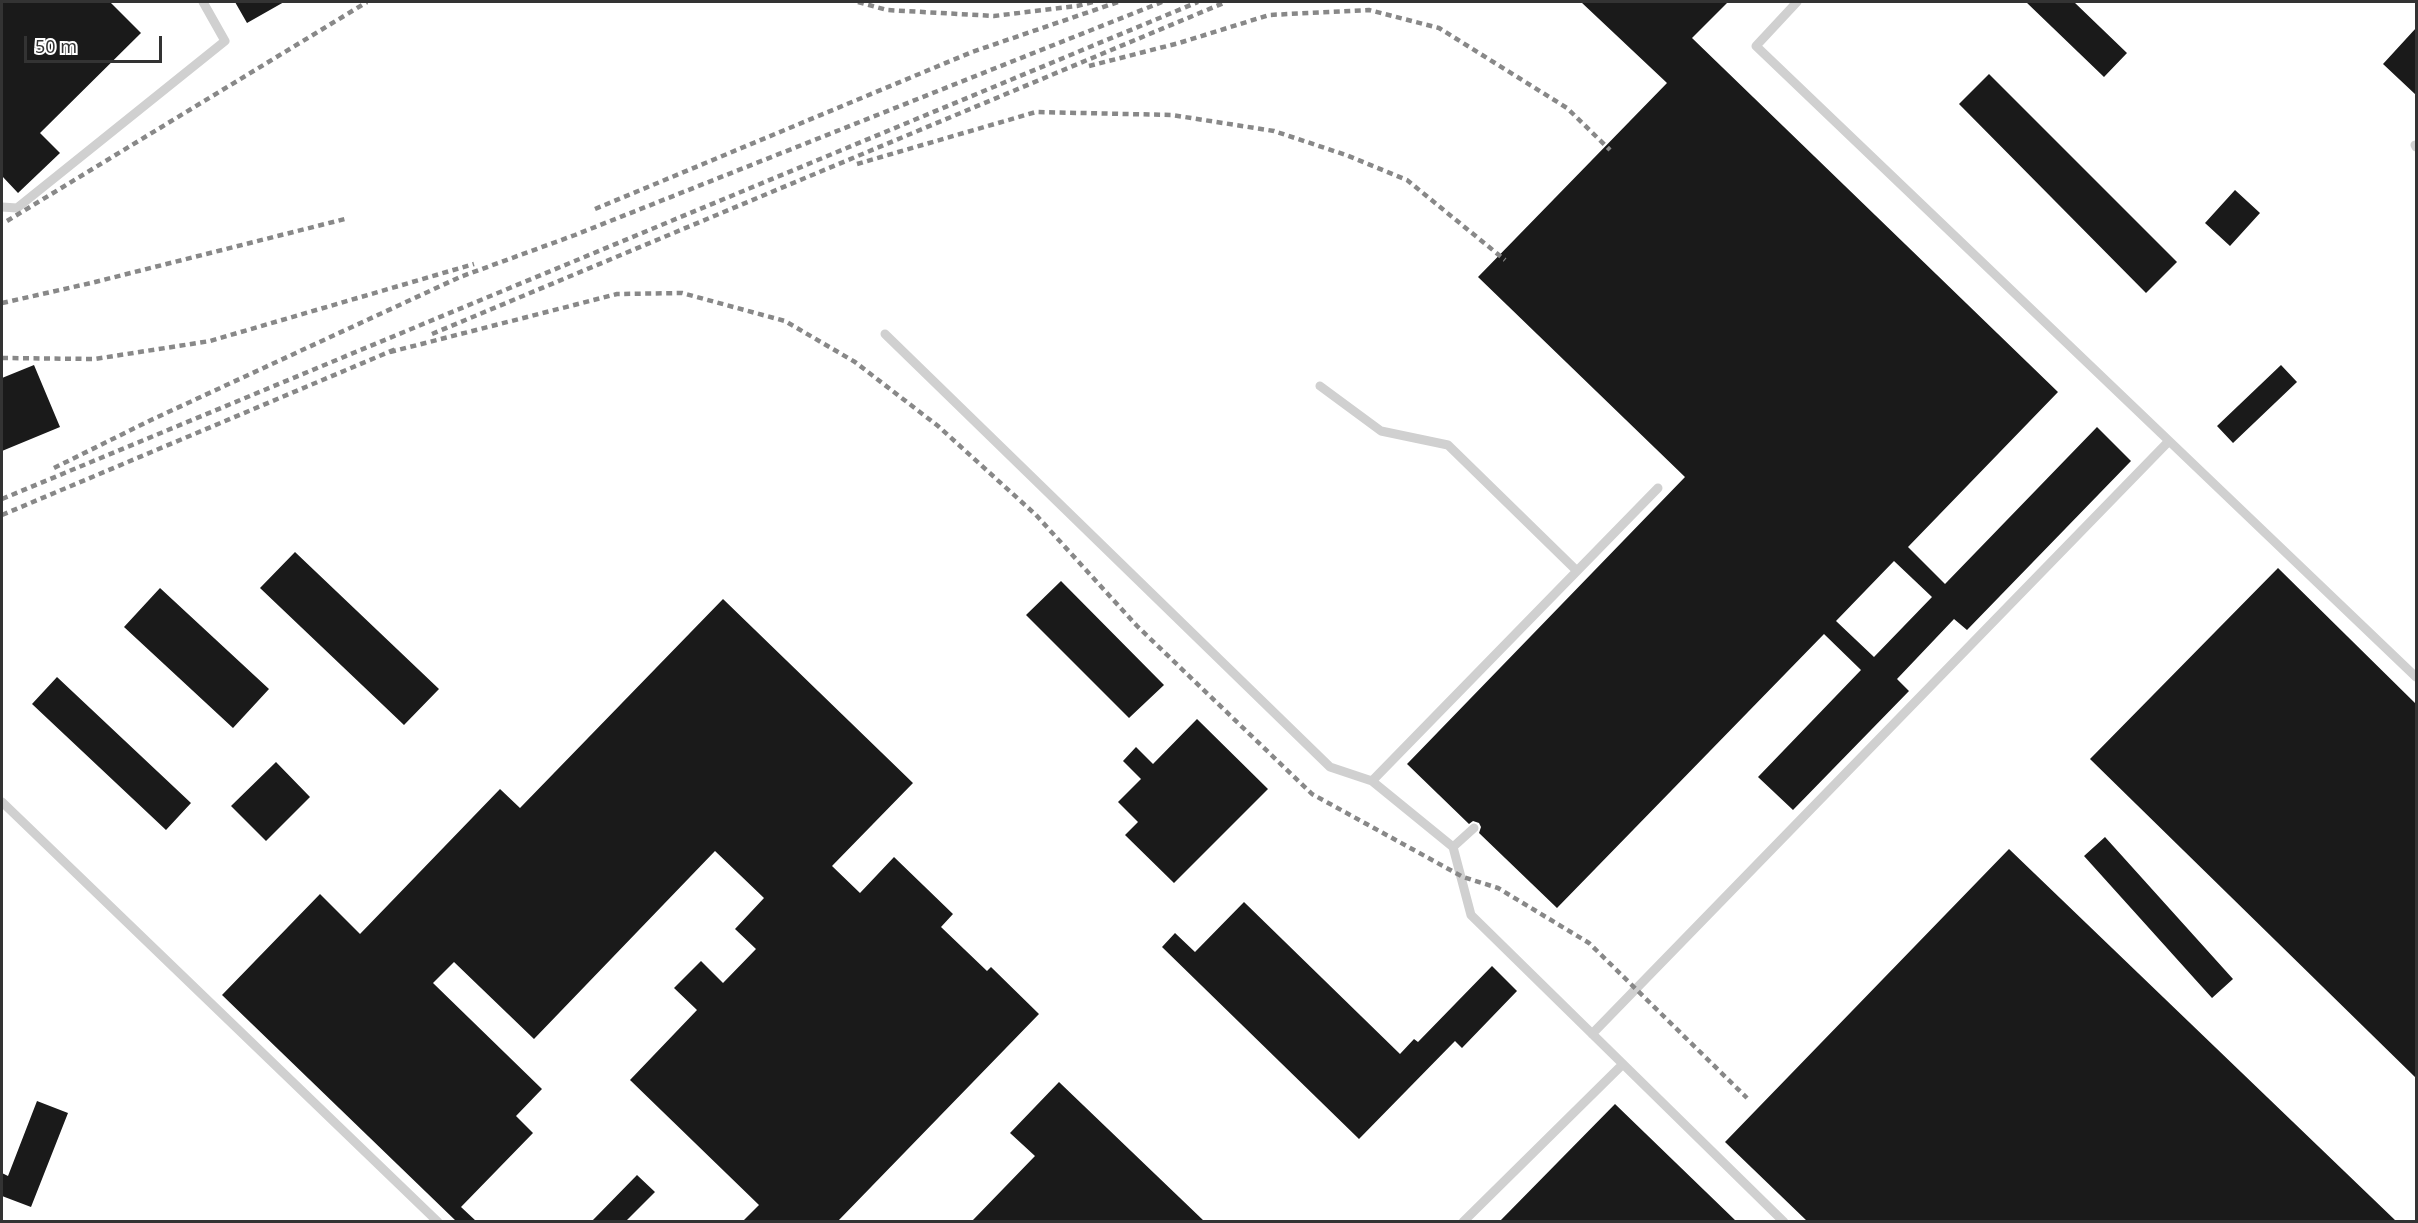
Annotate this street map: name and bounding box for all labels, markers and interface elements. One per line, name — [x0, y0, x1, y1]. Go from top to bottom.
scale bar — [27, 24, 165, 62]
text: 50 m — [35, 34, 77, 58]

